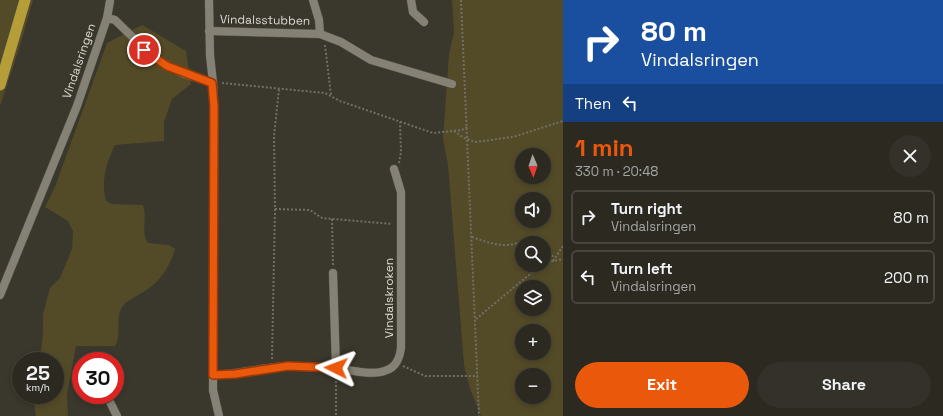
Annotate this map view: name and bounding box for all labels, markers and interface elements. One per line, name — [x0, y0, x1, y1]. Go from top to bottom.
street label: Vindalsstubben — [220, 11, 310, 29]
text: 80 m — [641, 13, 707, 49]
icon: right — [575, 16, 627, 68]
street label: Vindalsringen — [59, 21, 99, 101]
pin — [127, 33, 161, 67]
icon: arrive — [133, 39, 155, 61]
text: Vindalsringen — [641, 48, 759, 71]
icon: left — [619, 92, 641, 114]
text: Then — [575, 94, 611, 113]
text: 1 min — [575, 132, 634, 163]
button: close — [889, 135, 931, 177]
north arrow — [515, 148, 551, 184]
map controls — [515, 148, 551, 404]
text: 330 m · 20:48 — [575, 163, 658, 180]
button: sound — [515, 192, 551, 228]
text: Turn right — [611, 199, 682, 218]
icon: right — [577, 206, 599, 228]
text: 80 m — [893, 208, 929, 227]
text: Vindalsringen — [611, 218, 696, 235]
button: search — [515, 236, 551, 272]
street label: Vindalskroken — [381, 258, 397, 338]
text: Turn left — [611, 259, 673, 278]
icon: left — [577, 266, 599, 288]
text: 200 m — [884, 268, 929, 287]
text: Vindalsringen — [611, 278, 696, 295]
button: layers — [515, 280, 551, 316]
button: + — [515, 324, 551, 360]
position arrow — [315, 347, 357, 389]
speed limit sign: 30 — [72, 352, 124, 404]
text: 25 — [26, 360, 50, 386]
button: Exit — [575, 362, 749, 408]
button: Share — [757, 362, 931, 408]
button: − — [515, 368, 551, 404]
text: km/h — [26, 381, 50, 394]

